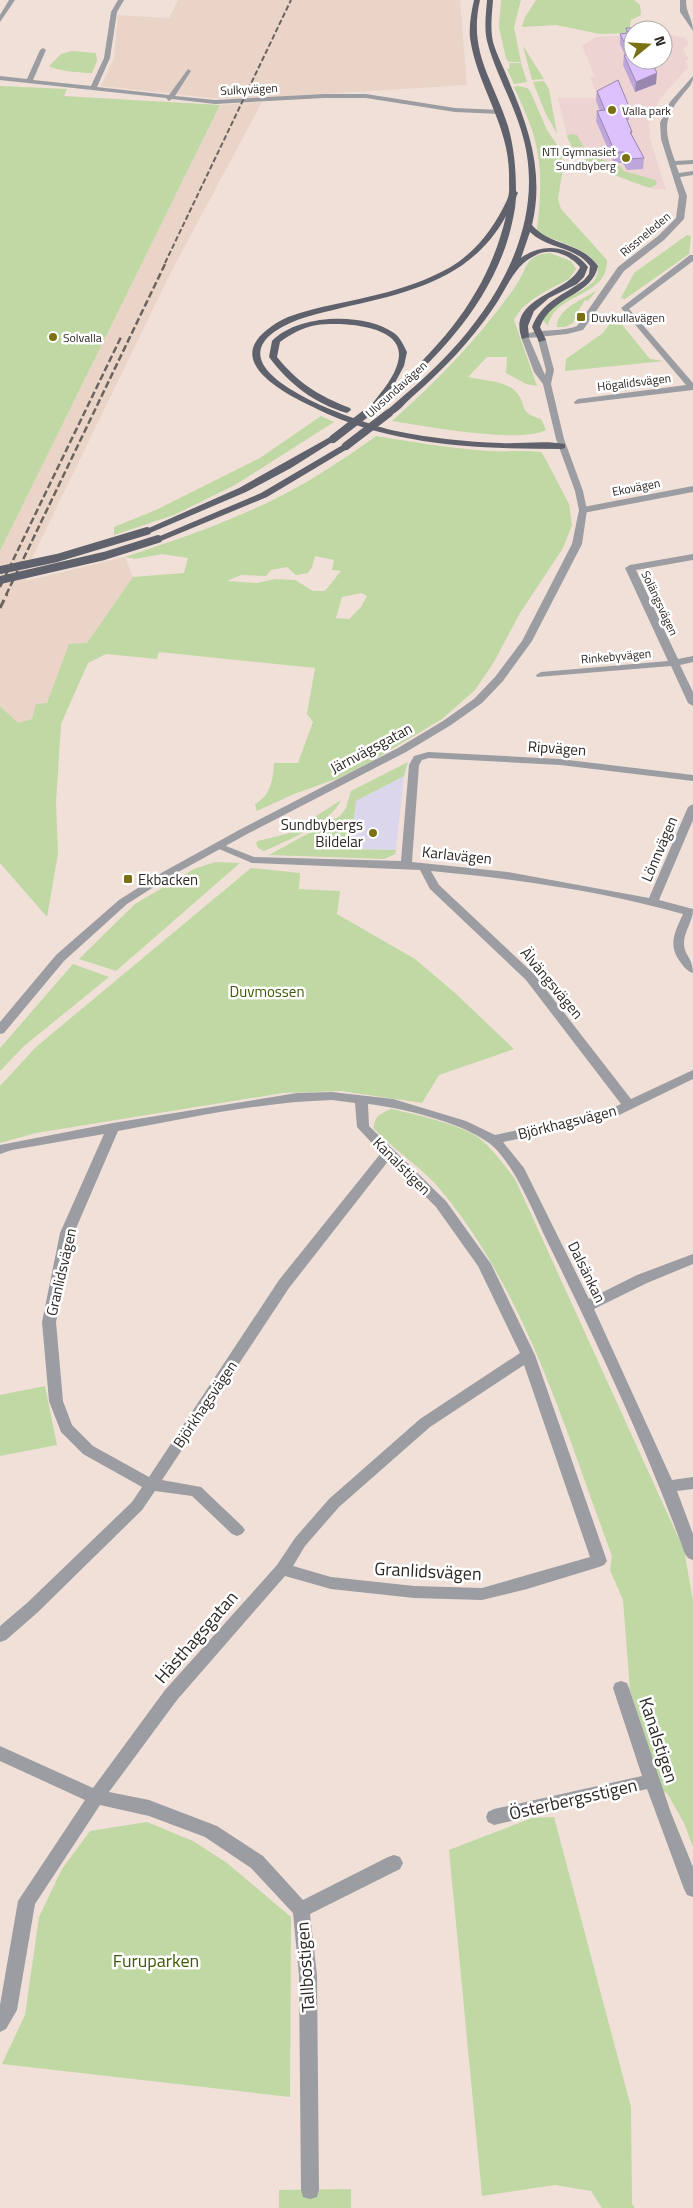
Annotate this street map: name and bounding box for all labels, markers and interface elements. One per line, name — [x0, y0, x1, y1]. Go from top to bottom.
north arrow — [623, 20, 673, 70]
text: N — [649, 33, 672, 49]
street label: Sulkyvägen — [220, 78, 278, 100]
place label: Valla park — [622, 101, 671, 120]
marker: Valla park — [606, 104, 618, 116]
place label: NTI Gymnasiet Sundbyberg — [542, 142, 617, 175]
marker: NTI Gymnasiet Sundbyberg — [620, 152, 632, 164]
street label: Rissneleden — [615, 207, 675, 261]
place label: Duvkullavägen — [591, 308, 665, 327]
marker: Duvkullavägen — [575, 311, 587, 323]
place label: Solvalla — [63, 328, 102, 347]
marker: Solvalla — [47, 331, 59, 343]
street label: Ulvsundavägen — [361, 356, 431, 422]
street label: Högalidsvägen — [596, 368, 672, 396]
street label: Ekovägen — [610, 473, 662, 501]
street label: Solängsvägen — [637, 567, 683, 639]
street label: Rinkebyvägen — [580, 643, 652, 669]
street label: Järnvägsgatan — [326, 717, 416, 779]
street label: Ripvägen — [527, 734, 587, 762]
place label: Sundbybergs Bildelar — [281, 813, 363, 853]
street label: Lönnvägen — [635, 813, 683, 885]
marker: Sundbybergs Bildelar — [367, 827, 379, 839]
street label: Karlavägen — [421, 840, 493, 870]
place label: Ekbacken — [138, 868, 198, 891]
marker: Ekbacken — [122, 873, 134, 885]
street label: Älvängsvägen — [515, 942, 589, 1024]
park label: Duvmossen — [230, 980, 304, 1003]
street label: Björkhagsvägen — [515, 1099, 619, 1145]
street label: Kanalstigen — [368, 1132, 436, 1200]
street label: Granlidsvägen — [40, 1226, 82, 1318]
street label: Dalsänkan — [562, 1237, 612, 1307]
street label: Björkhagsvägen — [167, 1356, 243, 1452]
street label: Granlidsvägen — [374, 1555, 482, 1587]
street label: Hästhagsgatan — [148, 1585, 244, 1689]
street label: Kanalstigen — [632, 1694, 686, 1786]
street label: Österbergsstigen — [506, 1771, 640, 1827]
street label: Tallbostigen — [288, 1921, 322, 2013]
park label: Furuparken — [113, 1947, 199, 1974]

